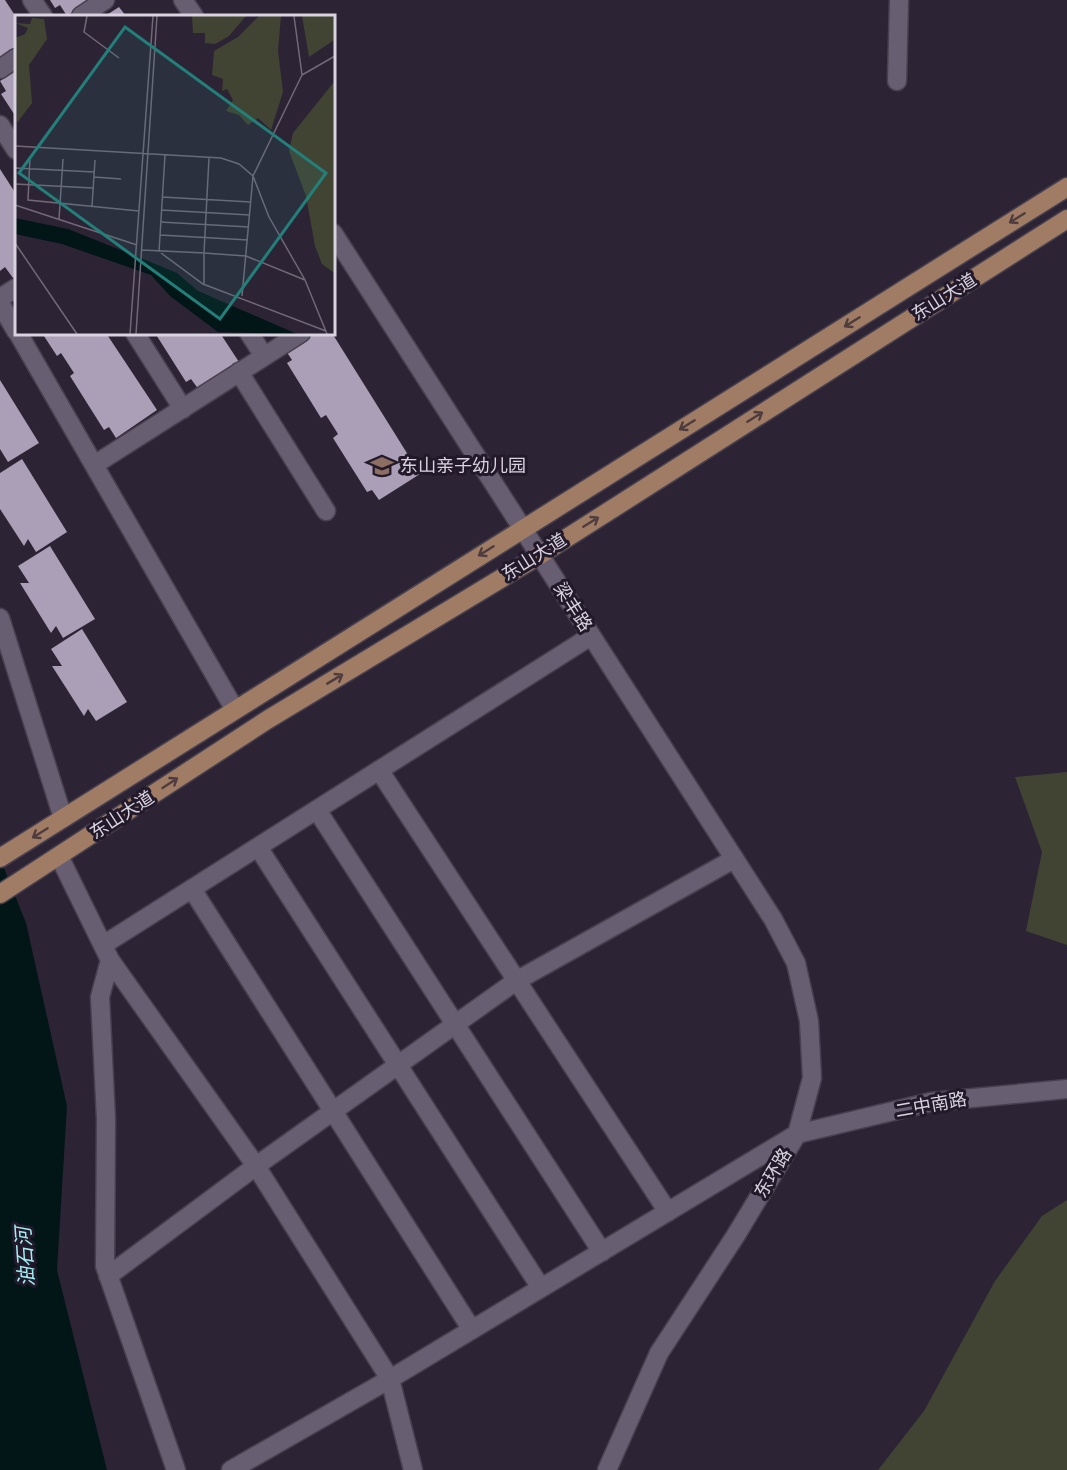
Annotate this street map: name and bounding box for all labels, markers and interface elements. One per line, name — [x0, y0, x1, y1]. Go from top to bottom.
inset map — [15, 15, 334, 334]
one-way arrow — [1009, 212, 1026, 225]
street label: 东山大道 — [908, 269, 980, 325]
one-way arrow — [844, 316, 861, 328]
one-way arrow — [747, 411, 764, 424]
one-way arrow — [679, 420, 696, 432]
school or university icon: 东山亲子幼儿园 — [369, 453, 395, 479]
place label: 东山亲子幼儿园 — [400, 455, 526, 477]
one-way arrow — [582, 516, 599, 528]
street label: 东山大道 — [498, 529, 570, 585]
one-way arrow — [478, 546, 495, 558]
street label: 梁丰路 — [549, 578, 597, 636]
one-way arrow — [326, 672, 343, 684]
one-way arrow — [161, 777, 178, 789]
street label: 东山大道 — [86, 786, 158, 844]
one-way arrow — [32, 827, 49, 839]
street label: 二中南路 — [894, 1088, 968, 1122]
street label: 东环路 — [750, 1144, 796, 1202]
water label: 油石河 — [11, 1222, 39, 1288]

